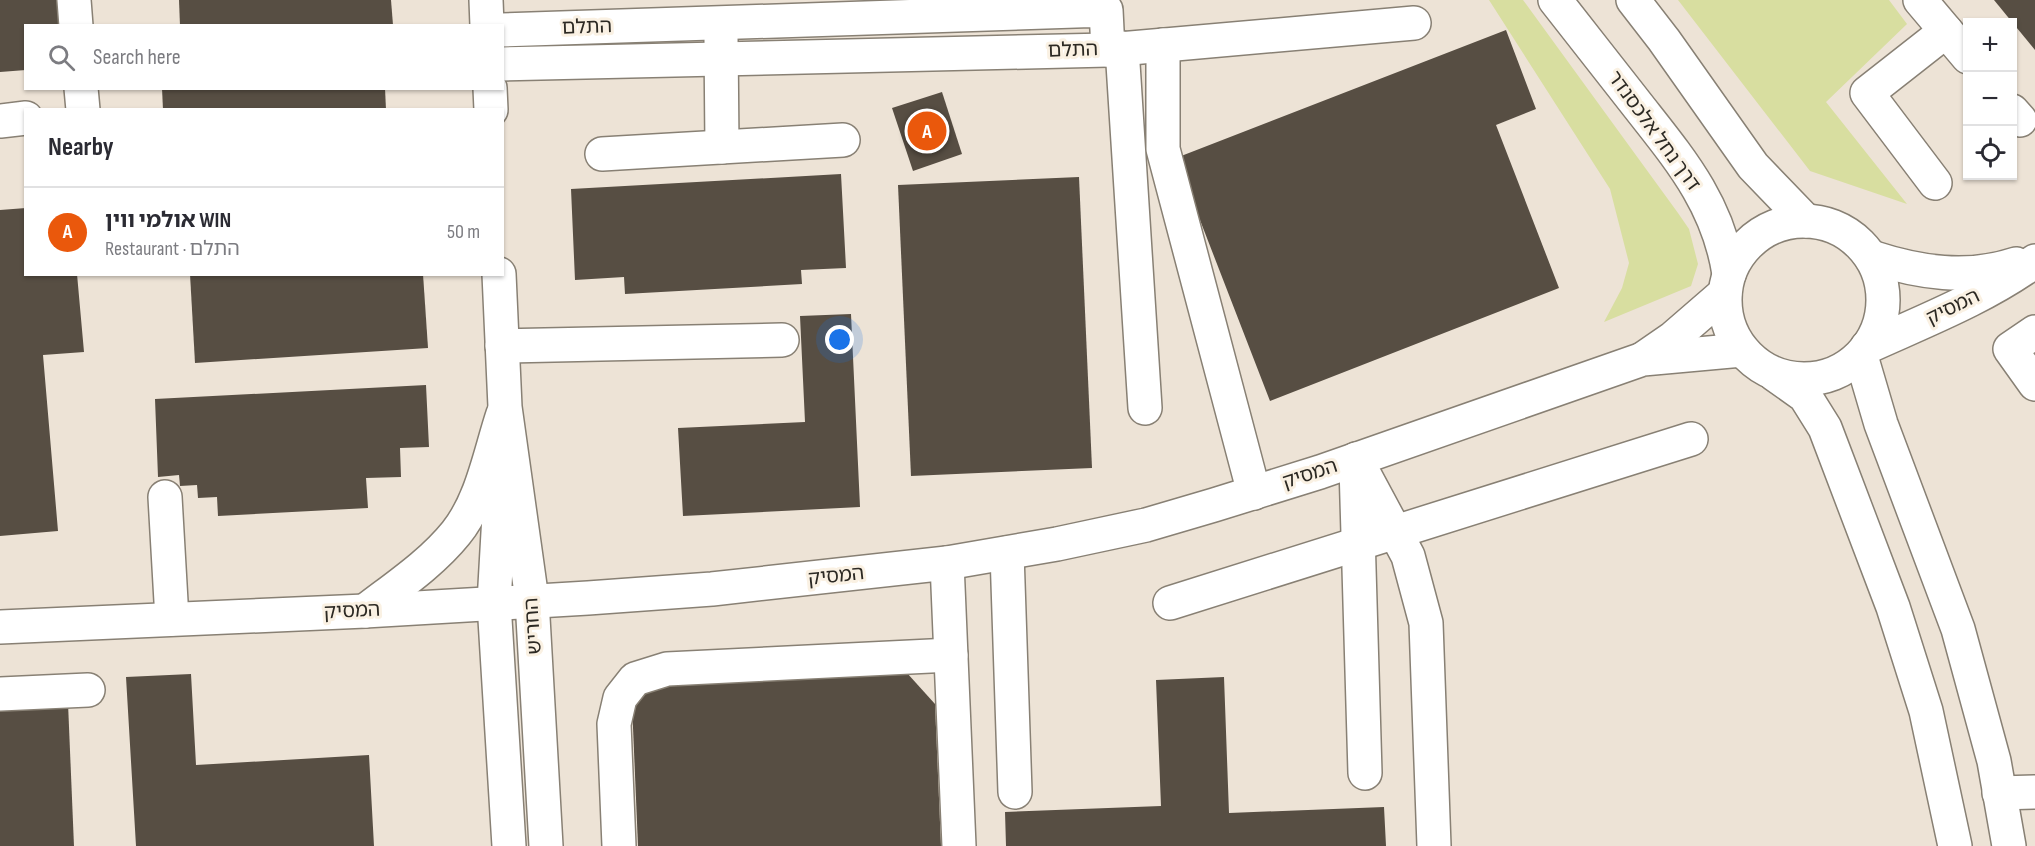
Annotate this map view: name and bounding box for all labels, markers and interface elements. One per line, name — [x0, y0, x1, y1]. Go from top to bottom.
street label: התלם — [561, 14, 613, 40]
map controls — [1963, 18, 2017, 180]
button: + — [1963, 18, 2017, 72]
search box — [24, 24, 504, 90]
street label: התלם — [1047, 37, 1099, 63]
icon: search — [45, 41, 78, 74]
text: Search here — [93, 44, 180, 71]
street label: דרך נחל אלכסנדר — [1602, 66, 1706, 196]
button: − — [1963, 72, 2017, 126]
pin: A — [908, 108, 946, 154]
button: locate — [1963, 126, 2017, 180]
text: Nearby — [48, 132, 114, 163]
text: אולמי ווין WIN — [105, 207, 231, 234]
text: A — [63, 220, 72, 244]
text: 50 m — [447, 220, 480, 244]
text: Restaurant · התלם — [105, 237, 240, 261]
street label: המסיק — [1922, 284, 1984, 330]
your location — [825, 325, 854, 354]
street label: המסיק — [1279, 454, 1341, 494]
street label: המסיק — [807, 561, 865, 591]
street label: החריש — [519, 597, 547, 655]
street label: המסיק — [323, 598, 381, 624]

